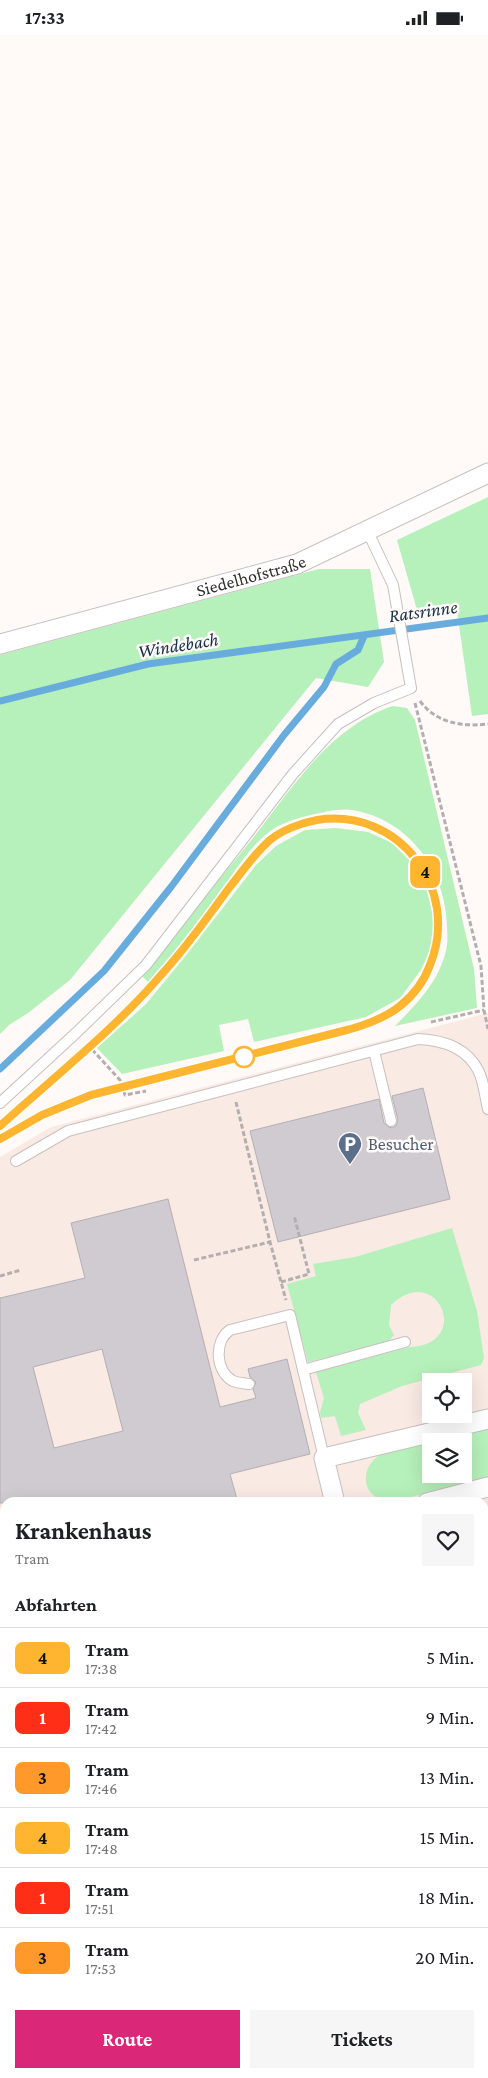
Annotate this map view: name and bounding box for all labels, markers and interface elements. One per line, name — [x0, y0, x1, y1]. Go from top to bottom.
text: 17:33 — [25, 7, 65, 28]
street label: Siedelhofstraße — [194, 551, 309, 601]
water label: Ratsrinne — [387, 596, 459, 626]
water label: Windebach — [136, 628, 220, 662]
line badge: 4 — [409, 856, 441, 888]
text: 4 — [420, 862, 430, 882]
unlabelled marker — [233, 1046, 255, 1068]
parking icon: Besucher — [337, 1131, 363, 1165]
place label: Besucher — [368, 1134, 434, 1154]
map controls — [422, 1373, 472, 1483]
button: locate — [422, 1373, 472, 1423]
button: layers — [422, 1433, 472, 1483]
button: heart — [422, 1514, 474, 1566]
text: Krankenhaus — [15, 1517, 152, 1544]
text: Tram — [15, 1550, 49, 1567]
text: Abfahrten — [15, 1594, 97, 1615]
text: Tram — [85, 1639, 129, 1660]
text: 5 Min. — [426, 1647, 474, 1668]
text: 4 — [38, 1648, 47, 1668]
text: 17:38 — [85, 1660, 117, 1677]
text: Tram — [85, 1699, 129, 1720]
text: 9 Min. — [425, 1707, 474, 1728]
text: 1 — [39, 1708, 46, 1728]
text: 17:42 — [85, 1720, 117, 1737]
text: Tram — [85, 1759, 129, 1780]
text: 13 Min. — [420, 1767, 474, 1788]
text: 3 — [38, 1768, 47, 1788]
text: 17:46 — [85, 1780, 117, 1797]
text: Tram — [85, 1819, 129, 1840]
text: 15 Min. — [420, 1827, 474, 1848]
text: 4 — [38, 1828, 47, 1848]
text: 17:48 — [85, 1840, 118, 1857]
text: Tram — [85, 1879, 129, 1900]
text: 18 Min. — [419, 1887, 474, 1908]
text: 1 — [39, 1888, 46, 1908]
text: 17:51 — [85, 1900, 114, 1917]
text: Tram — [85, 1939, 129, 1960]
text: 20 Min. — [415, 1947, 474, 1968]
text: 3 — [38, 1948, 47, 1968]
text: 17:53 — [85, 1960, 116, 1977]
button: Route — [15, 2010, 240, 2068]
button: Tickets — [250, 2010, 474, 2068]

